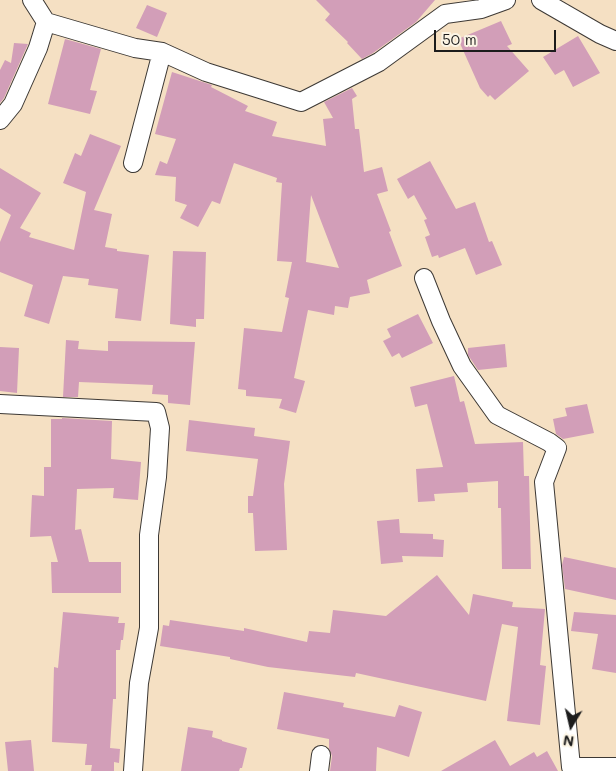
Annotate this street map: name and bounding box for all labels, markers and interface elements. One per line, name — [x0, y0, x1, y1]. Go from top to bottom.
scale bar — [436, 20, 558, 52]
text: 50 m — [442, 29, 477, 49]
north arrow — [546, 701, 596, 751]
text: N — [562, 731, 575, 752]

